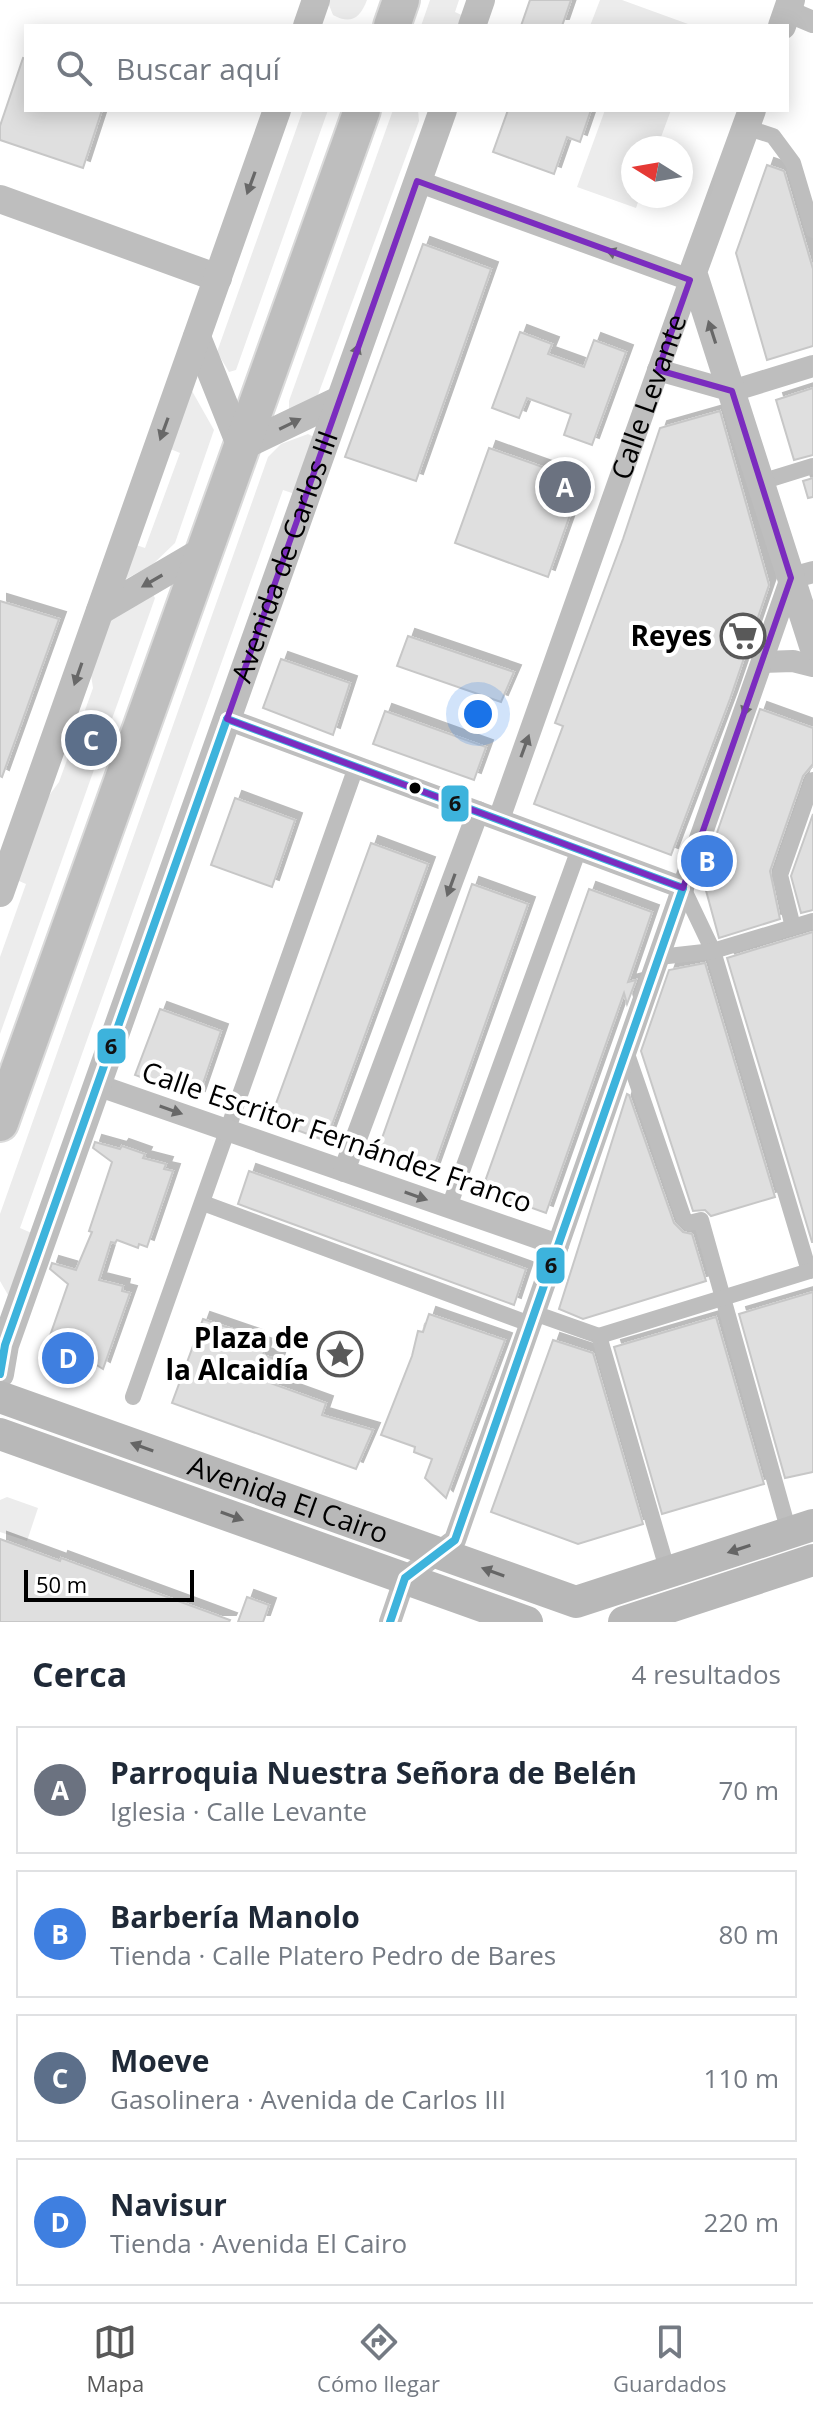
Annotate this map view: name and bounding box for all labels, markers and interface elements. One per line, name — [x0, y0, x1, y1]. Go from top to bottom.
search box — [24, 24, 789, 112]
icon: search — [52, 46, 96, 90]
text: Buscar aquí — [116, 48, 280, 89]
north arrow — [621, 136, 693, 208]
one-way arrow — [244, 172, 257, 196]
one-way arrow — [605, 247, 629, 259]
street label: Calle Levante — [601, 308, 695, 484]
one-way arrow — [706, 319, 718, 343]
one-way arrow — [350, 343, 362, 367]
one-way arrow — [158, 417, 170, 441]
one-way arrow — [279, 417, 302, 431]
street label: Avenida de Carlos III — [222, 425, 346, 687]
pin: A — [539, 457, 591, 517]
one-way arrow — [141, 574, 163, 588]
supermarket icon: Reyes — [719, 612, 767, 660]
place label: Reyes — [631, 616, 712, 654]
one-way arrow — [71, 662, 83, 686]
one-way arrow — [740, 693, 753, 717]
your location — [458, 694, 498, 734]
pin: C — [65, 710, 117, 770]
one-way arrow — [519, 734, 532, 758]
unlabelled marker — [407, 780, 423, 796]
line badge: 6 — [440, 784, 470, 823]
text: 6 — [449, 787, 461, 817]
pin: B — [681, 831, 733, 891]
one-way arrow — [444, 873, 456, 897]
line badge: 6 — [96, 1027, 127, 1065]
text: 6 — [105, 1030, 117, 1060]
street label: Calle Escritor Fernández Franco — [137, 1051, 538, 1221]
one-way arrow — [159, 1105, 183, 1117]
one-way arrow — [405, 1190, 429, 1202]
line badge: 6 — [535, 1246, 566, 1285]
text: 6 — [545, 1249, 557, 1279]
place label: Plaza de la Alcaidía — [165, 1318, 309, 1388]
pin: D — [42, 1328, 94, 1388]
place icon: Plaza de la Alcaidía — [316, 1330, 364, 1378]
one-way arrow — [130, 1441, 154, 1453]
street label: Avenida El Cairo — [183, 1446, 394, 1552]
one-way arrow — [220, 1511, 244, 1523]
one-way arrow — [727, 1543, 751, 1556]
scale bar — [24, 1566, 194, 1602]
one-way arrow — [480, 1566, 504, 1578]
text: 50 m — [36, 1569, 87, 1599]
text: Cerca — [32, 1651, 127, 1697]
text: 4 resultados — [632, 1656, 781, 1692]
text: Parroquia Nuestra Señora de Belén — [110, 1752, 637, 1793]
text: A — [51, 1772, 69, 1808]
text: 70 m — [718, 1772, 779, 1808]
text: Iglesia · Calle Levante — [110, 1793, 367, 1829]
text: Barbería Manolo — [110, 1896, 360, 1937]
text: B — [51, 1916, 69, 1952]
text: 80 m — [718, 1916, 779, 1952]
text: Tienda · Calle Platero Pedro de Bares — [110, 1937, 556, 1973]
text: Moeve — [110, 2040, 209, 2081]
text: C — [52, 2060, 68, 2096]
text: 110 m — [704, 2060, 779, 2096]
text: Gasolinera · Avenida de Carlos III — [110, 2081, 506, 2117]
text: Navisur — [110, 2184, 227, 2225]
text: D — [50, 2204, 70, 2240]
text: 220 m — [704, 2204, 779, 2240]
text: Tienda · Avenida El Cairo — [110, 2225, 407, 2261]
tab: Mapa — [86, 2320, 144, 2398]
tab: Cómo llegar — [317, 2320, 440, 2398]
tab: Guardados — [613, 2320, 727, 2398]

